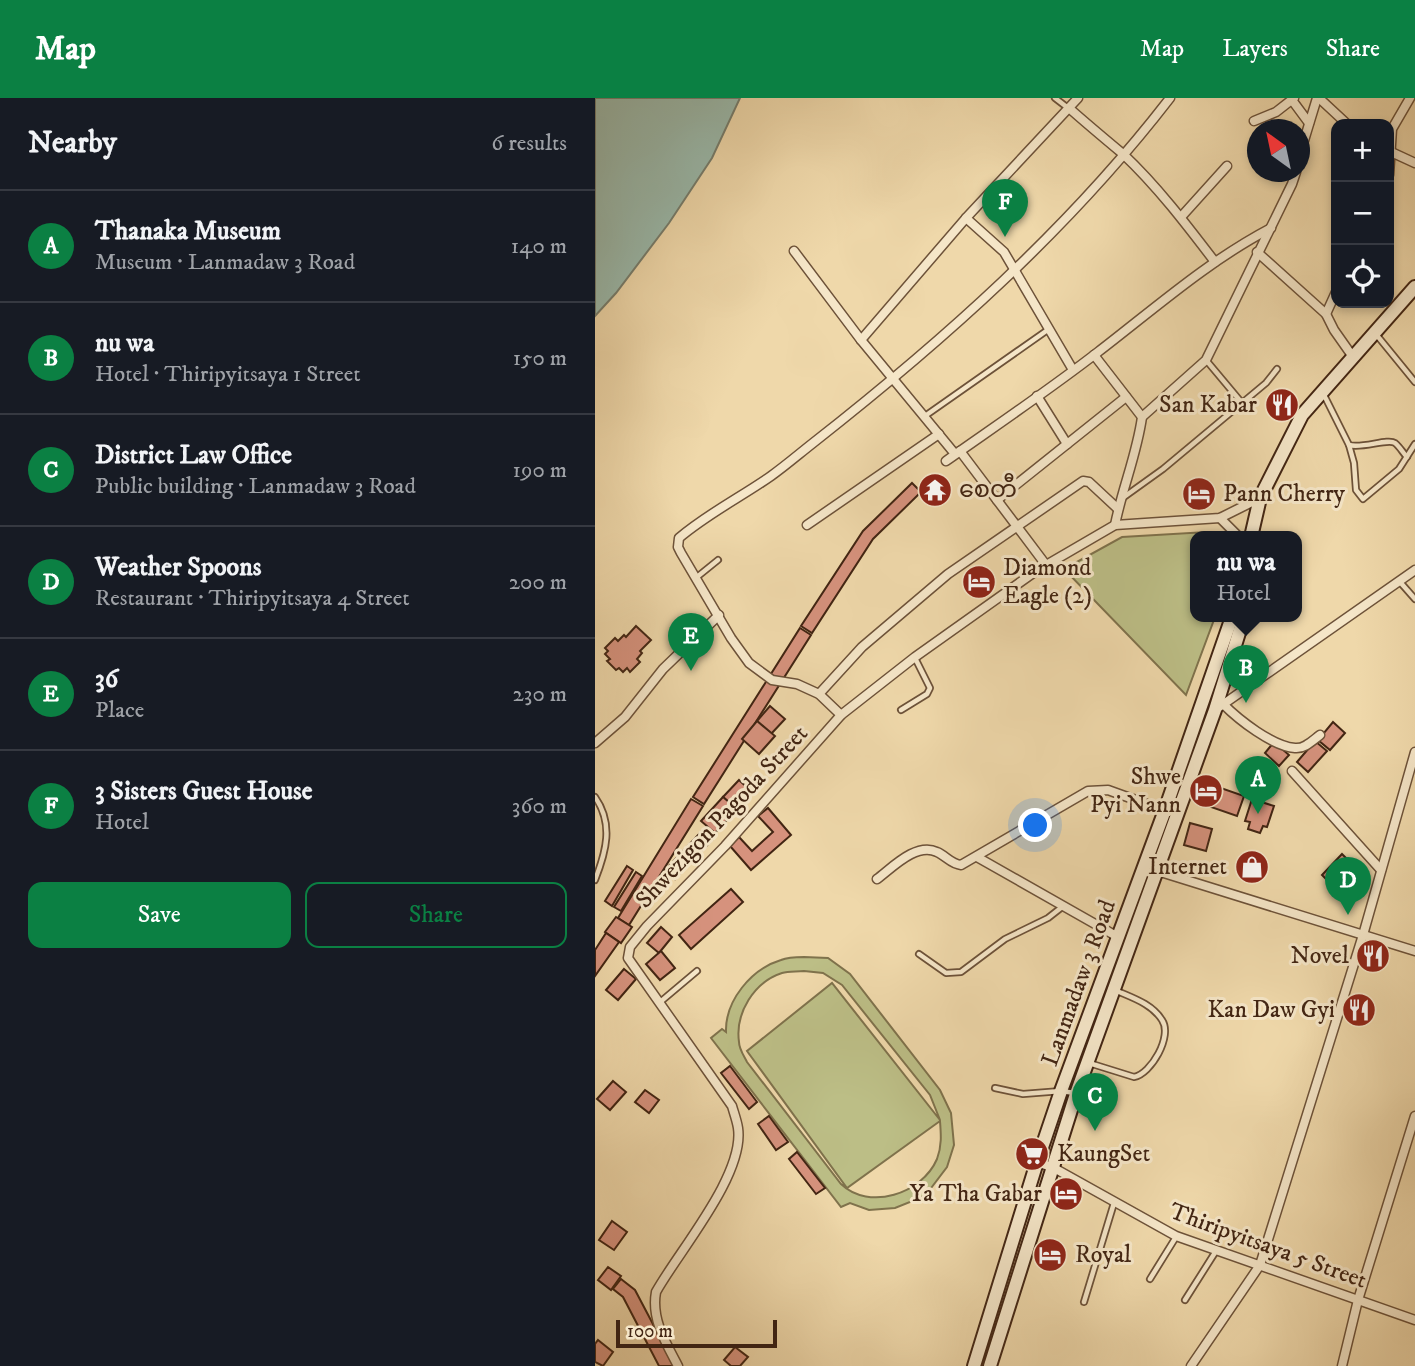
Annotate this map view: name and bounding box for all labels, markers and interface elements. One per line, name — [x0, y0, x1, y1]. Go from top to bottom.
text: Map — [35, 29, 96, 70]
text: Map — [1140, 34, 1184, 64]
text: Layers — [1222, 34, 1288, 64]
text: Share — [1326, 34, 1380, 64]
north arrow — [1247, 119, 1310, 182]
map controls — [1331, 119, 1394, 308]
button: + — [1331, 119, 1394, 182]
text: Nearby — [28, 125, 117, 162]
text: 6 results — [491, 129, 567, 158]
pin: F — [982, 179, 1028, 237]
button: − — [1331, 182, 1394, 245]
text: Thanaka Museum — [95, 215, 281, 248]
text: A — [44, 232, 58, 261]
text: 140 m — [511, 232, 567, 261]
button: locate — [1331, 245, 1394, 308]
text: Museum · Lanmadaw 3 Road — [95, 248, 355, 277]
text: nu wa — [95, 327, 154, 360]
text: B — [44, 344, 58, 373]
text: 150 m — [513, 344, 567, 373]
text: Hotel · Thiripyitsaya 1 Street — [95, 360, 361, 389]
restaurant icon: San Kabar — [1263, 386, 1301, 424]
place label: San Kabar — [1159, 390, 1257, 420]
text: District Law Office — [95, 439, 292, 472]
text: C — [43, 456, 59, 485]
text: 190 m — [513, 456, 567, 485]
temple icon: စေတီ — [916, 471, 954, 509]
text: Public building · Lanmadaw 3 Road — [95, 472, 416, 501]
place label: စေတီ — [959, 473, 1017, 505]
hotel icon: Pann Cherry — [1180, 475, 1218, 513]
place label: Pann Cherry — [1223, 479, 1346, 509]
popup — [1190, 531, 1302, 622]
text: nu wa — [1216, 546, 1276, 579]
text: Weather Spoons — [95, 551, 262, 584]
place label: Diamond Eagle (2) — [1003, 553, 1092, 611]
hotel icon: Diamond Eagle (2) — [960, 563, 998, 601]
text: D — [42, 568, 60, 597]
text: 200 m — [509, 568, 567, 597]
text: Hotel — [1216, 579, 1270, 608]
text: Restaurant · Thiripyitsaya 4 Street — [95, 584, 410, 613]
pin: E — [668, 613, 714, 671]
pin: B — [1223, 645, 1269, 703]
text: 36 — [95, 663, 118, 696]
text: E — [43, 680, 59, 709]
text: 230 m — [513, 680, 567, 709]
text: Place — [95, 696, 144, 725]
street label: Shwezigon Pagoda Street — [629, 719, 815, 915]
pin: A — [1235, 756, 1281, 814]
place label: Shwe Pyi Nann — [1090, 762, 1181, 820]
hotel icon: Shwe Pyi Nann — [1187, 772, 1225, 810]
text: 3 Sisters Guest House — [95, 775, 312, 808]
text: F — [44, 792, 58, 821]
text: 360 m — [512, 792, 567, 821]
text: Hotel — [95, 808, 149, 837]
your location — [1018, 808, 1052, 842]
shop icon: Internet — [1233, 848, 1271, 886]
place label: Internet — [1148, 852, 1227, 882]
pin: D — [1325, 857, 1371, 915]
button: Save — [28, 882, 291, 948]
button: Share — [305, 882, 567, 948]
street label: Lanmadaw 3 Road — [1035, 896, 1123, 1070]
restaurant icon: Novel — [1354, 937, 1392, 975]
place label: Novel — [1290, 941, 1350, 971]
restaurant icon: Kan Daw Gyi — [1340, 991, 1378, 1029]
place label: Kan Daw Gyi — [1207, 995, 1335, 1025]
pin: C — [1072, 1073, 1118, 1131]
supermarket icon: KaungSet — [1013, 1135, 1051, 1173]
place label: KaungSet — [1057, 1139, 1150, 1169]
hotel icon: Ya Tha Gabar — [1047, 1175, 1085, 1213]
place label: Ya Tha Gabar — [910, 1179, 1042, 1209]
street label: Thiripyitsaya 5 Street — [1165, 1196, 1371, 1296]
hotel icon: Royal — [1031, 1236, 1069, 1274]
place label: Royal — [1075, 1240, 1132, 1270]
scale bar — [616, 1317, 777, 1349]
text: 100 m — [627, 1320, 673, 1343]

